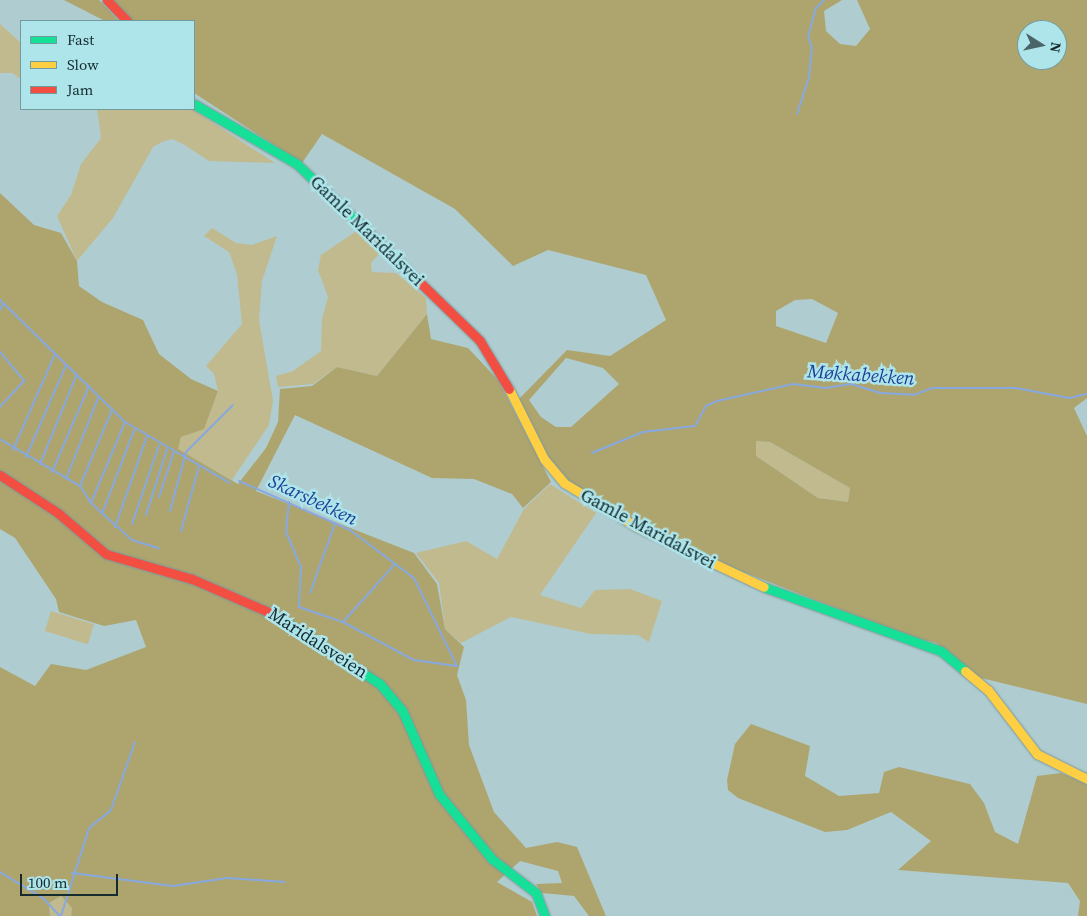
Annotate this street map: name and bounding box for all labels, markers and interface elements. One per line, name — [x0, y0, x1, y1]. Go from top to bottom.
legend — [20, 20, 195, 110]
north arrow — [1017, 20, 1067, 70]
text: Fast — [67, 29, 94, 50]
text: N — [1045, 41, 1067, 54]
text: Slow — [67, 54, 99, 75]
text: Jam — [67, 79, 93, 100]
street label: Gamle Maridalsvei — [306, 171, 428, 291]
water label: Møkkabekken — [807, 360, 915, 390]
water label: Skarsbekken — [265, 470, 361, 530]
street label: Gamle Maridalsvei — [577, 484, 719, 574]
street label: Maridalsveien — [264, 603, 372, 683]
scale bar — [22, 864, 120, 896]
text: 100 m — [28, 872, 68, 893]

